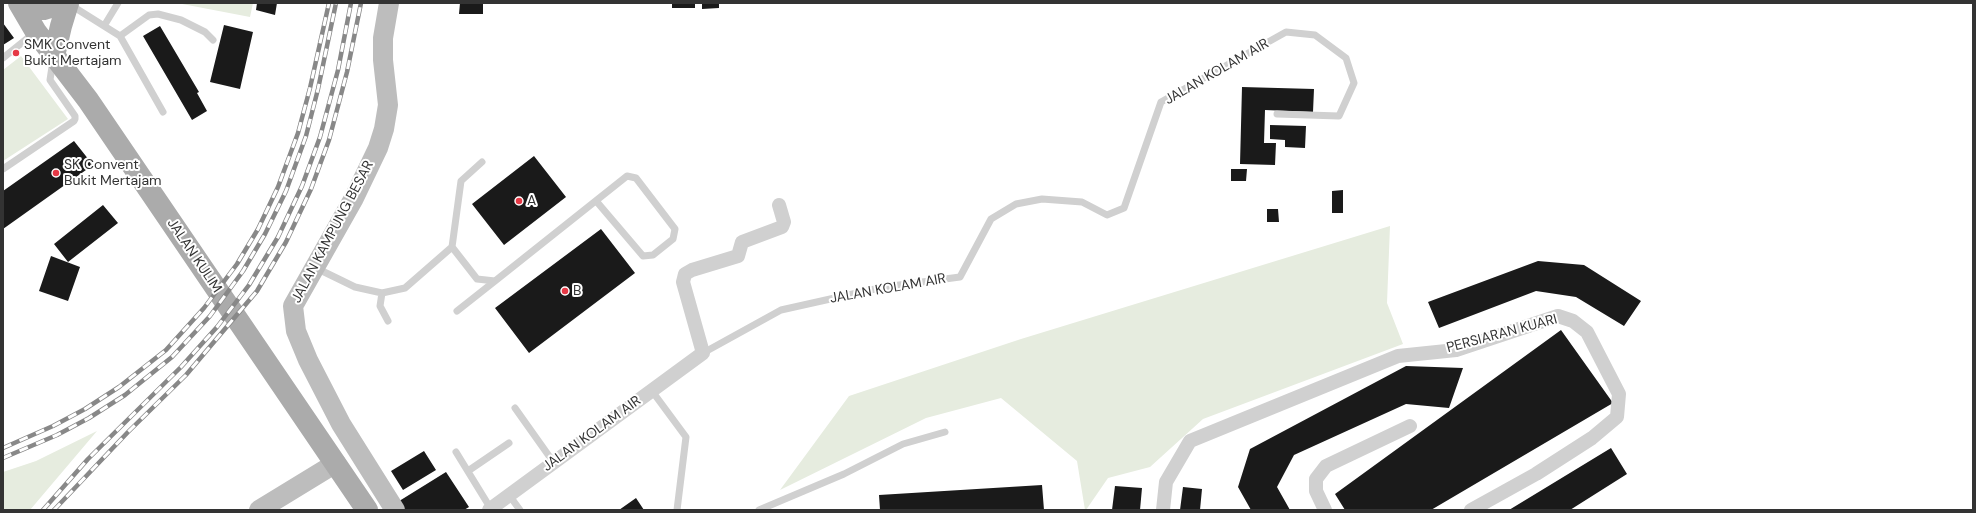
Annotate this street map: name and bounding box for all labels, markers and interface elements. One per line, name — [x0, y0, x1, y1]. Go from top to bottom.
street label: JALAN KOLAM AIR — [1162, 35, 1272, 109]
place label: SMK Convent Bukit Mertajam — [24, 37, 122, 70]
marker: SMK Convent Bukit Mertajam — [11, 48, 21, 58]
place label: SK Convent Bukit Mertajam — [64, 157, 162, 190]
street label: JALAN KAMPUNG BESAR — [288, 158, 378, 306]
marker: SK Convent Bukit Mertajam — [51, 168, 61, 178]
place label: A — [527, 193, 536, 209]
marker: A — [514, 196, 524, 206]
street label: JALAN KULIM — [163, 216, 225, 296]
street label: JALAN KOLAM AIR — [829, 271, 947, 307]
place label: B — [573, 283, 581, 299]
marker: B — [560, 286, 570, 296]
street label: PERSIARAN KUARI — [1445, 311, 1559, 357]
street label: JALAN KOLAM AIR — [540, 393, 644, 475]

